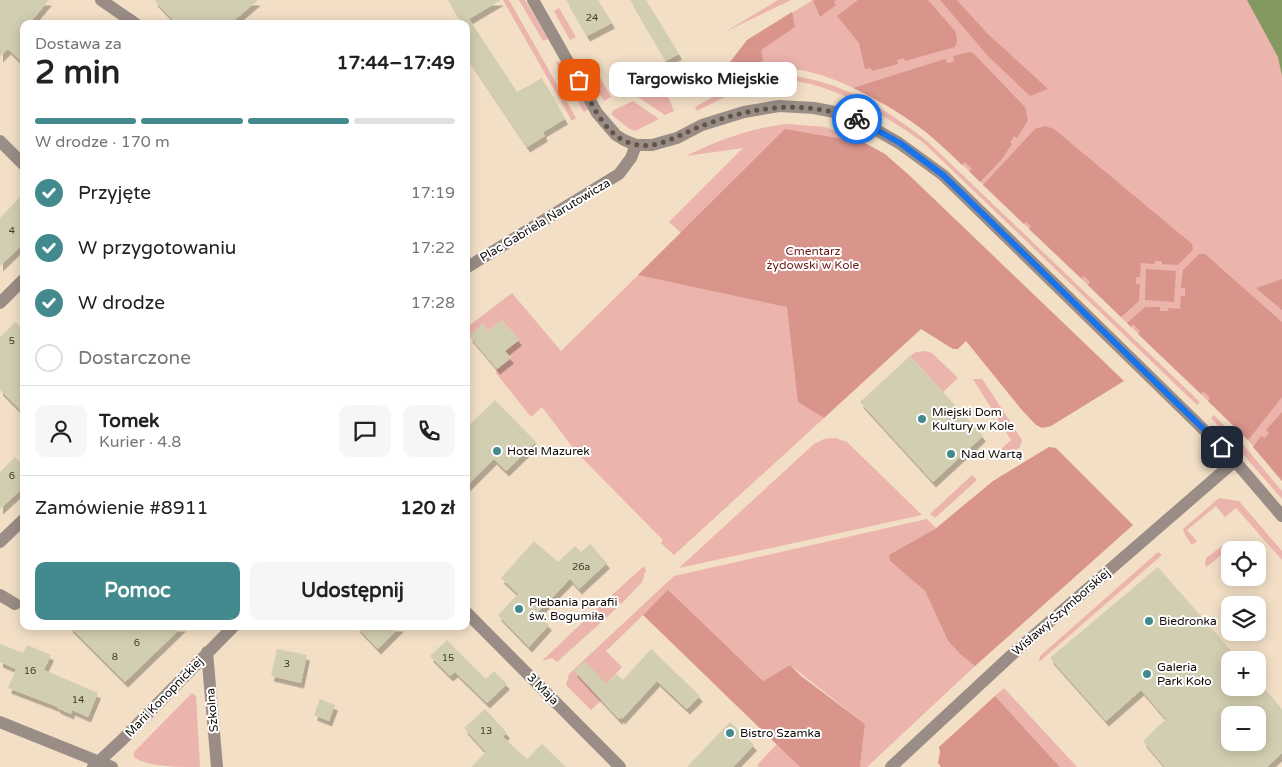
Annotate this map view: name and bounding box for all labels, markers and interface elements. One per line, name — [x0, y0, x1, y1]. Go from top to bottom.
house number: 24 — [586, 12, 598, 24]
text: Dostawa za — [35, 34, 122, 54]
text: 17:44–17:49 — [336, 52, 455, 74]
text: 2 min — [35, 54, 120, 92]
pin — [558, 59, 600, 101]
callout: Targowisko Miejskie — [609, 62, 796, 98]
icon: bag — [565, 66, 593, 94]
text: Targowisko Miejskie — [627, 69, 779, 89]
courier — [832, 94, 882, 144]
icon: bike — [843, 105, 871, 133]
text: W drodze · 170 m — [35, 132, 170, 152]
street label: Plac Gabriela Narutowicza — [477, 176, 613, 264]
icon: check — [35, 179, 63, 207]
text: Przyjęte — [78, 182, 151, 204]
text: 17:19 — [411, 183, 455, 203]
house number: 4 — [9, 225, 15, 237]
icon: check — [35, 234, 63, 262]
text: W przygotowaniu — [78, 237, 236, 259]
text: 17:22 — [411, 238, 455, 258]
park label: Cmentarz żydowski w Kole — [767, 244, 860, 272]
icon: check — [35, 289, 63, 317]
text: W drodze — [78, 292, 165, 314]
text: 17:28 — [411, 293, 455, 313]
house number: 5 — [9, 335, 15, 347]
text: Dostarczone — [78, 347, 191, 369]
button: person — [35, 405, 87, 457]
button: chat — [339, 405, 391, 457]
button: phone — [403, 405, 455, 457]
place label: Miejski Dom Kultury w Kole — [932, 405, 1014, 433]
text: Tomek — [99, 410, 159, 432]
marker: Miejski Dom Kultury w Kole — [916, 413, 928, 425]
pin — [1201, 426, 1243, 468]
text: Kurier · 4.8 — [99, 432, 181, 452]
icon: home — [1208, 433, 1236, 461]
place label: Hotel Mazurek — [507, 444, 590, 458]
marker: Hotel Mazurek — [491, 445, 503, 457]
place label: Nad Wartą — [961, 447, 1022, 461]
marker: Nad Wartą — [945, 448, 957, 460]
house number: 6 — [9, 470, 15, 482]
text: Zamówienie #8911 — [35, 497, 209, 519]
text: 120 zł — [400, 497, 455, 519]
map controls — [1221, 541, 1266, 751]
button: locate — [1221, 541, 1266, 586]
house number: 26a — [572, 561, 590, 573]
button: Pomoc — [35, 562, 240, 620]
button: Udostępnij — [250, 562, 455, 620]
street label: Wisławy Szymborskiej — [1009, 566, 1113, 658]
place label: Plebania parafii św. Bogumiła — [529, 595, 617, 623]
button: layers — [1221, 596, 1266, 641]
marker: Plebania parafii św. Bogumiła — [513, 603, 525, 615]
place label: Biedronka — [1159, 614, 1217, 628]
marker: Biedronka — [1143, 615, 1155, 627]
house number: 6 — [134, 637, 140, 649]
house number: 8 — [112, 651, 118, 663]
button: + — [1221, 651, 1266, 696]
house number: 15 — [442, 652, 454, 664]
street label: Marii Konopnickiej — [122, 654, 206, 740]
house number: 3 — [284, 658, 290, 670]
place label: Galeria Park Koło — [1157, 660, 1212, 688]
house number: 16 — [24, 665, 36, 677]
marker: Galeria Park Koło — [1141, 668, 1153, 680]
street label: 3 Maja — [524, 670, 562, 708]
street label: Szkolna — [203, 687, 221, 733]
house number: 14 — [72, 694, 84, 706]
button: − — [1221, 706, 1266, 751]
house number: 13 — [480, 725, 492, 737]
place label: Bistro Szamka — [740, 726, 821, 740]
marker: Bistro Szamka — [724, 727, 736, 739]

